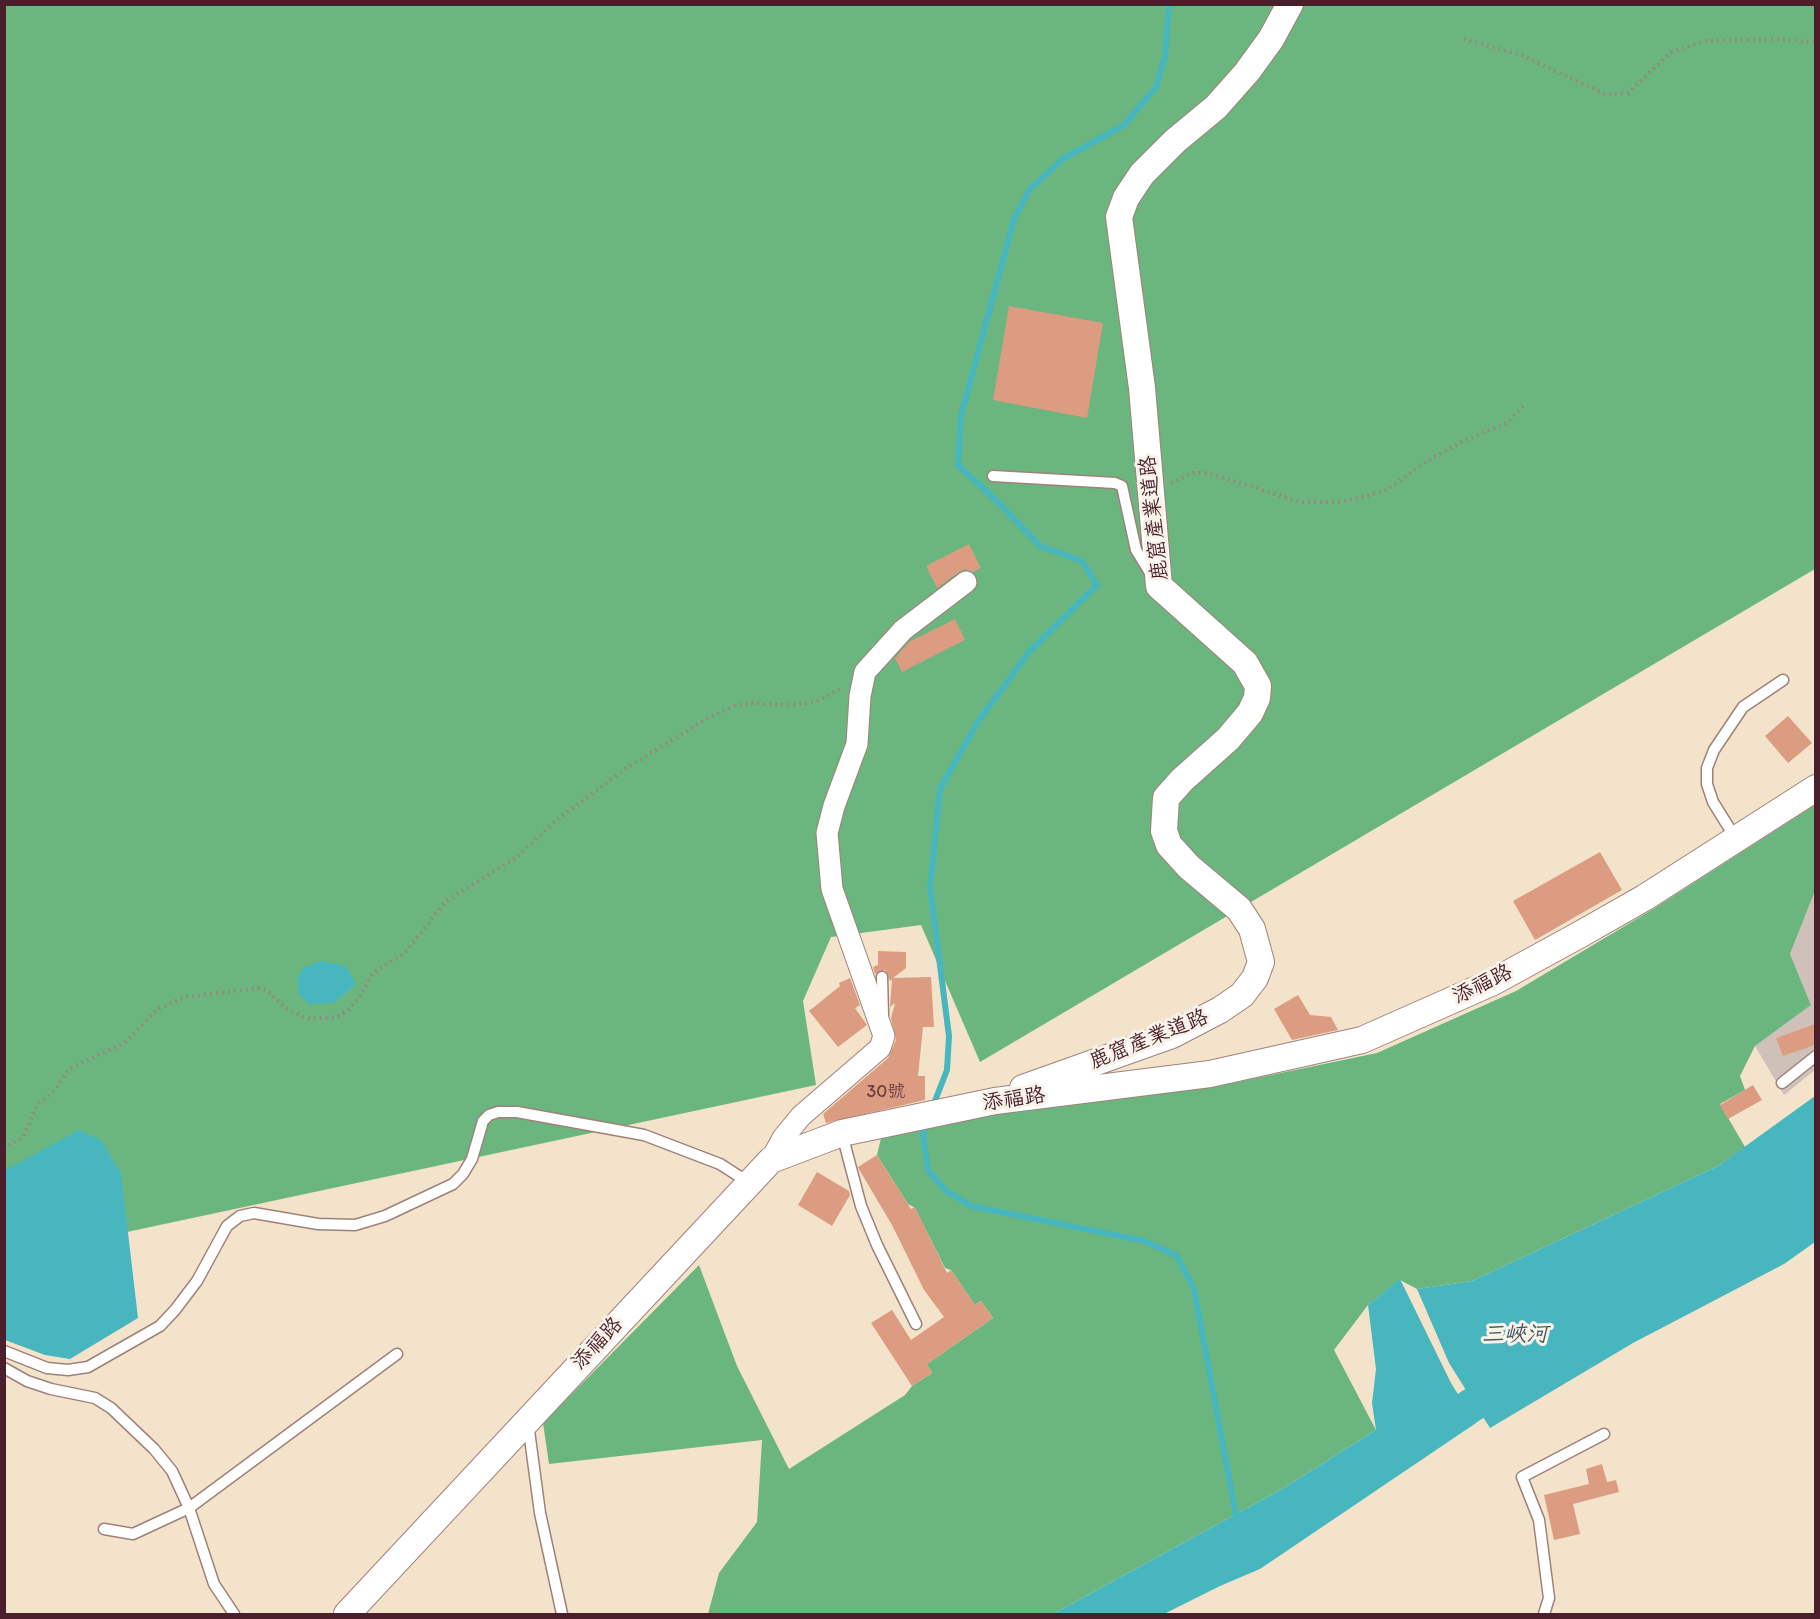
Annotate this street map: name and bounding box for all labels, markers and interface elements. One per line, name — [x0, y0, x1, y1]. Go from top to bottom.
street label: 鹿窟產業道路 — [1136, 454, 1174, 582]
street label: 添福路 — [1449, 960, 1517, 1010]
street label: 鹿窟產業道路 — [1086, 1005, 1212, 1075]
house number: 30號 — [867, 1081, 905, 1103]
street label: 添福路 — [981, 1083, 1047, 1117]
street label: 添福路 — [567, 1312, 629, 1376]
water label: 三峽河 — [1482, 1322, 1548, 1348]

